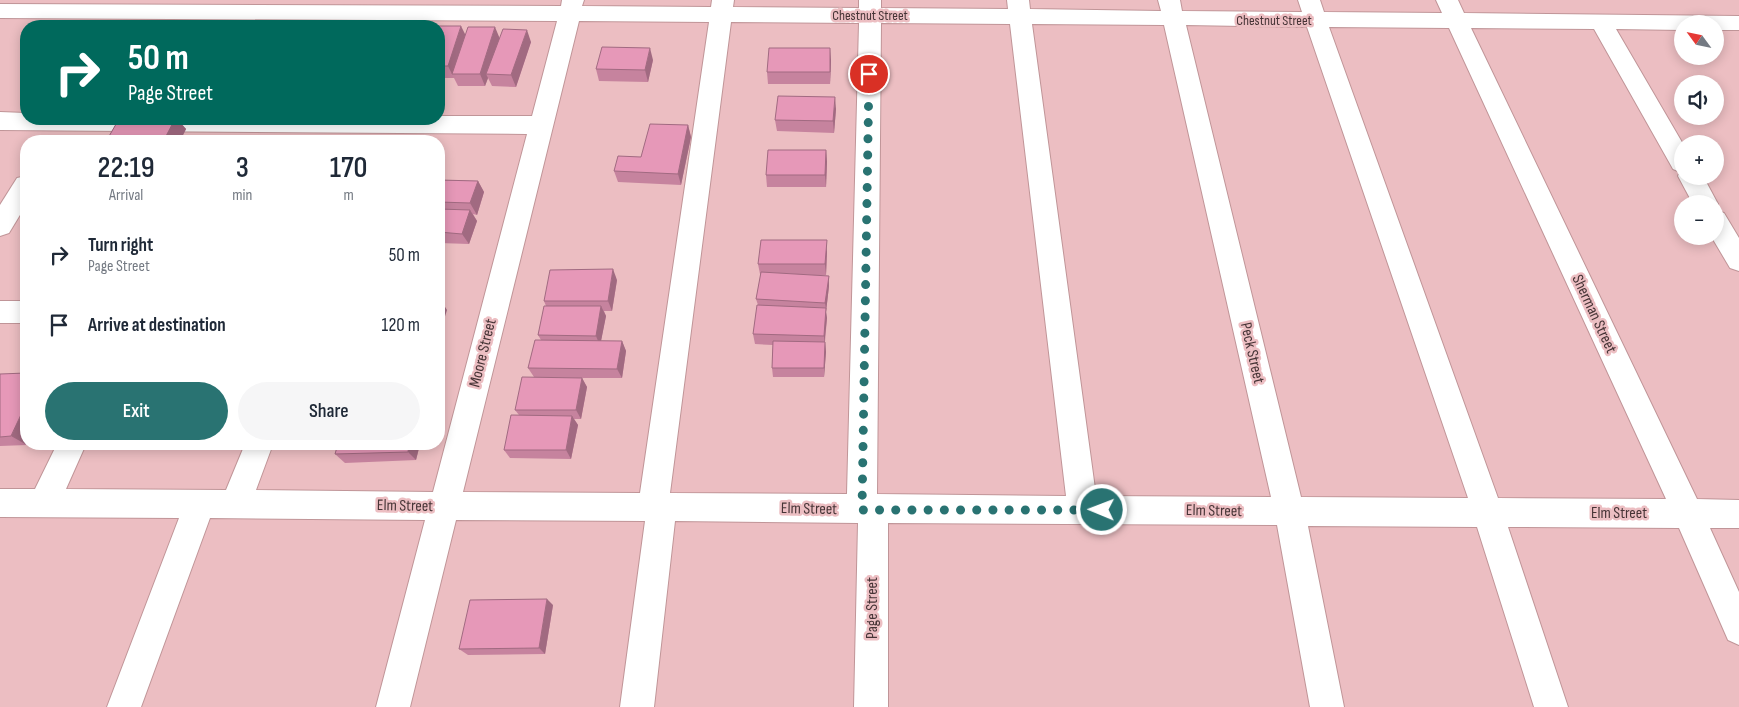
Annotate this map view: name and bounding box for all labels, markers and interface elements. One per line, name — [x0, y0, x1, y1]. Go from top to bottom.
street label: Chestnut Street — [832, 7, 908, 24]
street label: Chestnut Street — [1236, 12, 1312, 29]
north arrow — [1674, 15, 1724, 65]
map controls — [1674, 15, 1724, 245]
text: 50 m — [128, 37, 189, 80]
icon: right — [45, 40, 110, 105]
pin — [848, 53, 890, 95]
icon: arrive — [855, 60, 883, 88]
button: sound — [1674, 75, 1724, 125]
text: Page Street — [128, 80, 213, 107]
button: + — [1674, 135, 1724, 185]
text: 22:19 — [98, 150, 155, 186]
text: 3 — [236, 150, 249, 186]
text: 170 — [330, 150, 367, 186]
text: Arrival — [109, 186, 143, 205]
text: min — [232, 186, 252, 205]
text: m — [343, 186, 354, 205]
button: − — [1674, 195, 1724, 245]
text: Turn right — [88, 234, 153, 257]
icon: right — [45, 241, 73, 269]
text: 50 m — [389, 244, 420, 267]
text: Page Street — [88, 257, 150, 276]
street label: Sherman Street — [1568, 272, 1620, 356]
icon: arrive — [45, 311, 73, 339]
text: Arrive at destination — [88, 314, 226, 337]
text: 120 m — [382, 314, 420, 337]
street label: Moore Street — [465, 317, 501, 389]
street label: Peck Street — [1236, 321, 1268, 385]
button: Exit — [45, 382, 228, 440]
button: Share — [238, 382, 420, 440]
position arrow — [1075, 483, 1127, 535]
street label: Elm Street — [377, 496, 433, 516]
street label: Elm Street — [781, 499, 837, 519]
street label: Elm Street — [1186, 501, 1242, 521]
street label: Elm Street — [1591, 504, 1647, 523]
street label: Page Street — [863, 577, 882, 639]

